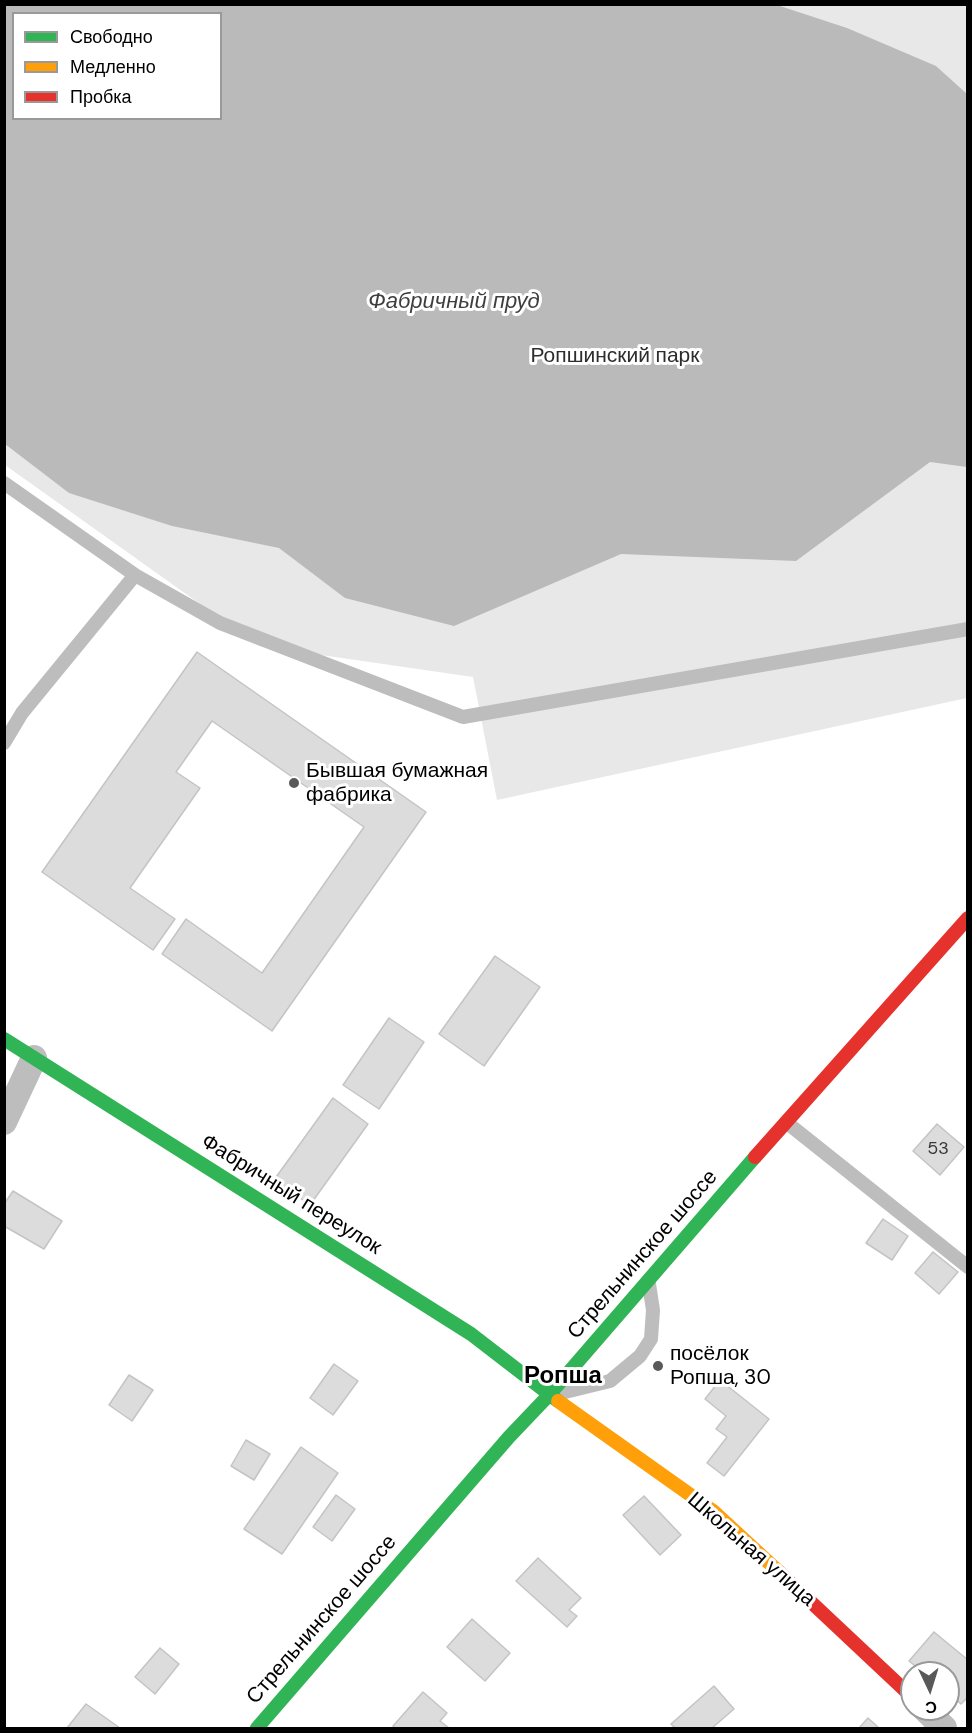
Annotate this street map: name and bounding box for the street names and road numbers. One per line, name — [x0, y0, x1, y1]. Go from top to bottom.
street label: Фабричный переулок — [196, 1129, 386, 1261]
street label: Стрельнинское шоссе — [563, 1165, 723, 1345]
street label: Школьная улица — [682, 1488, 820, 1612]
street label: Стрельнинское шоссе — [242, 1530, 402, 1710]

